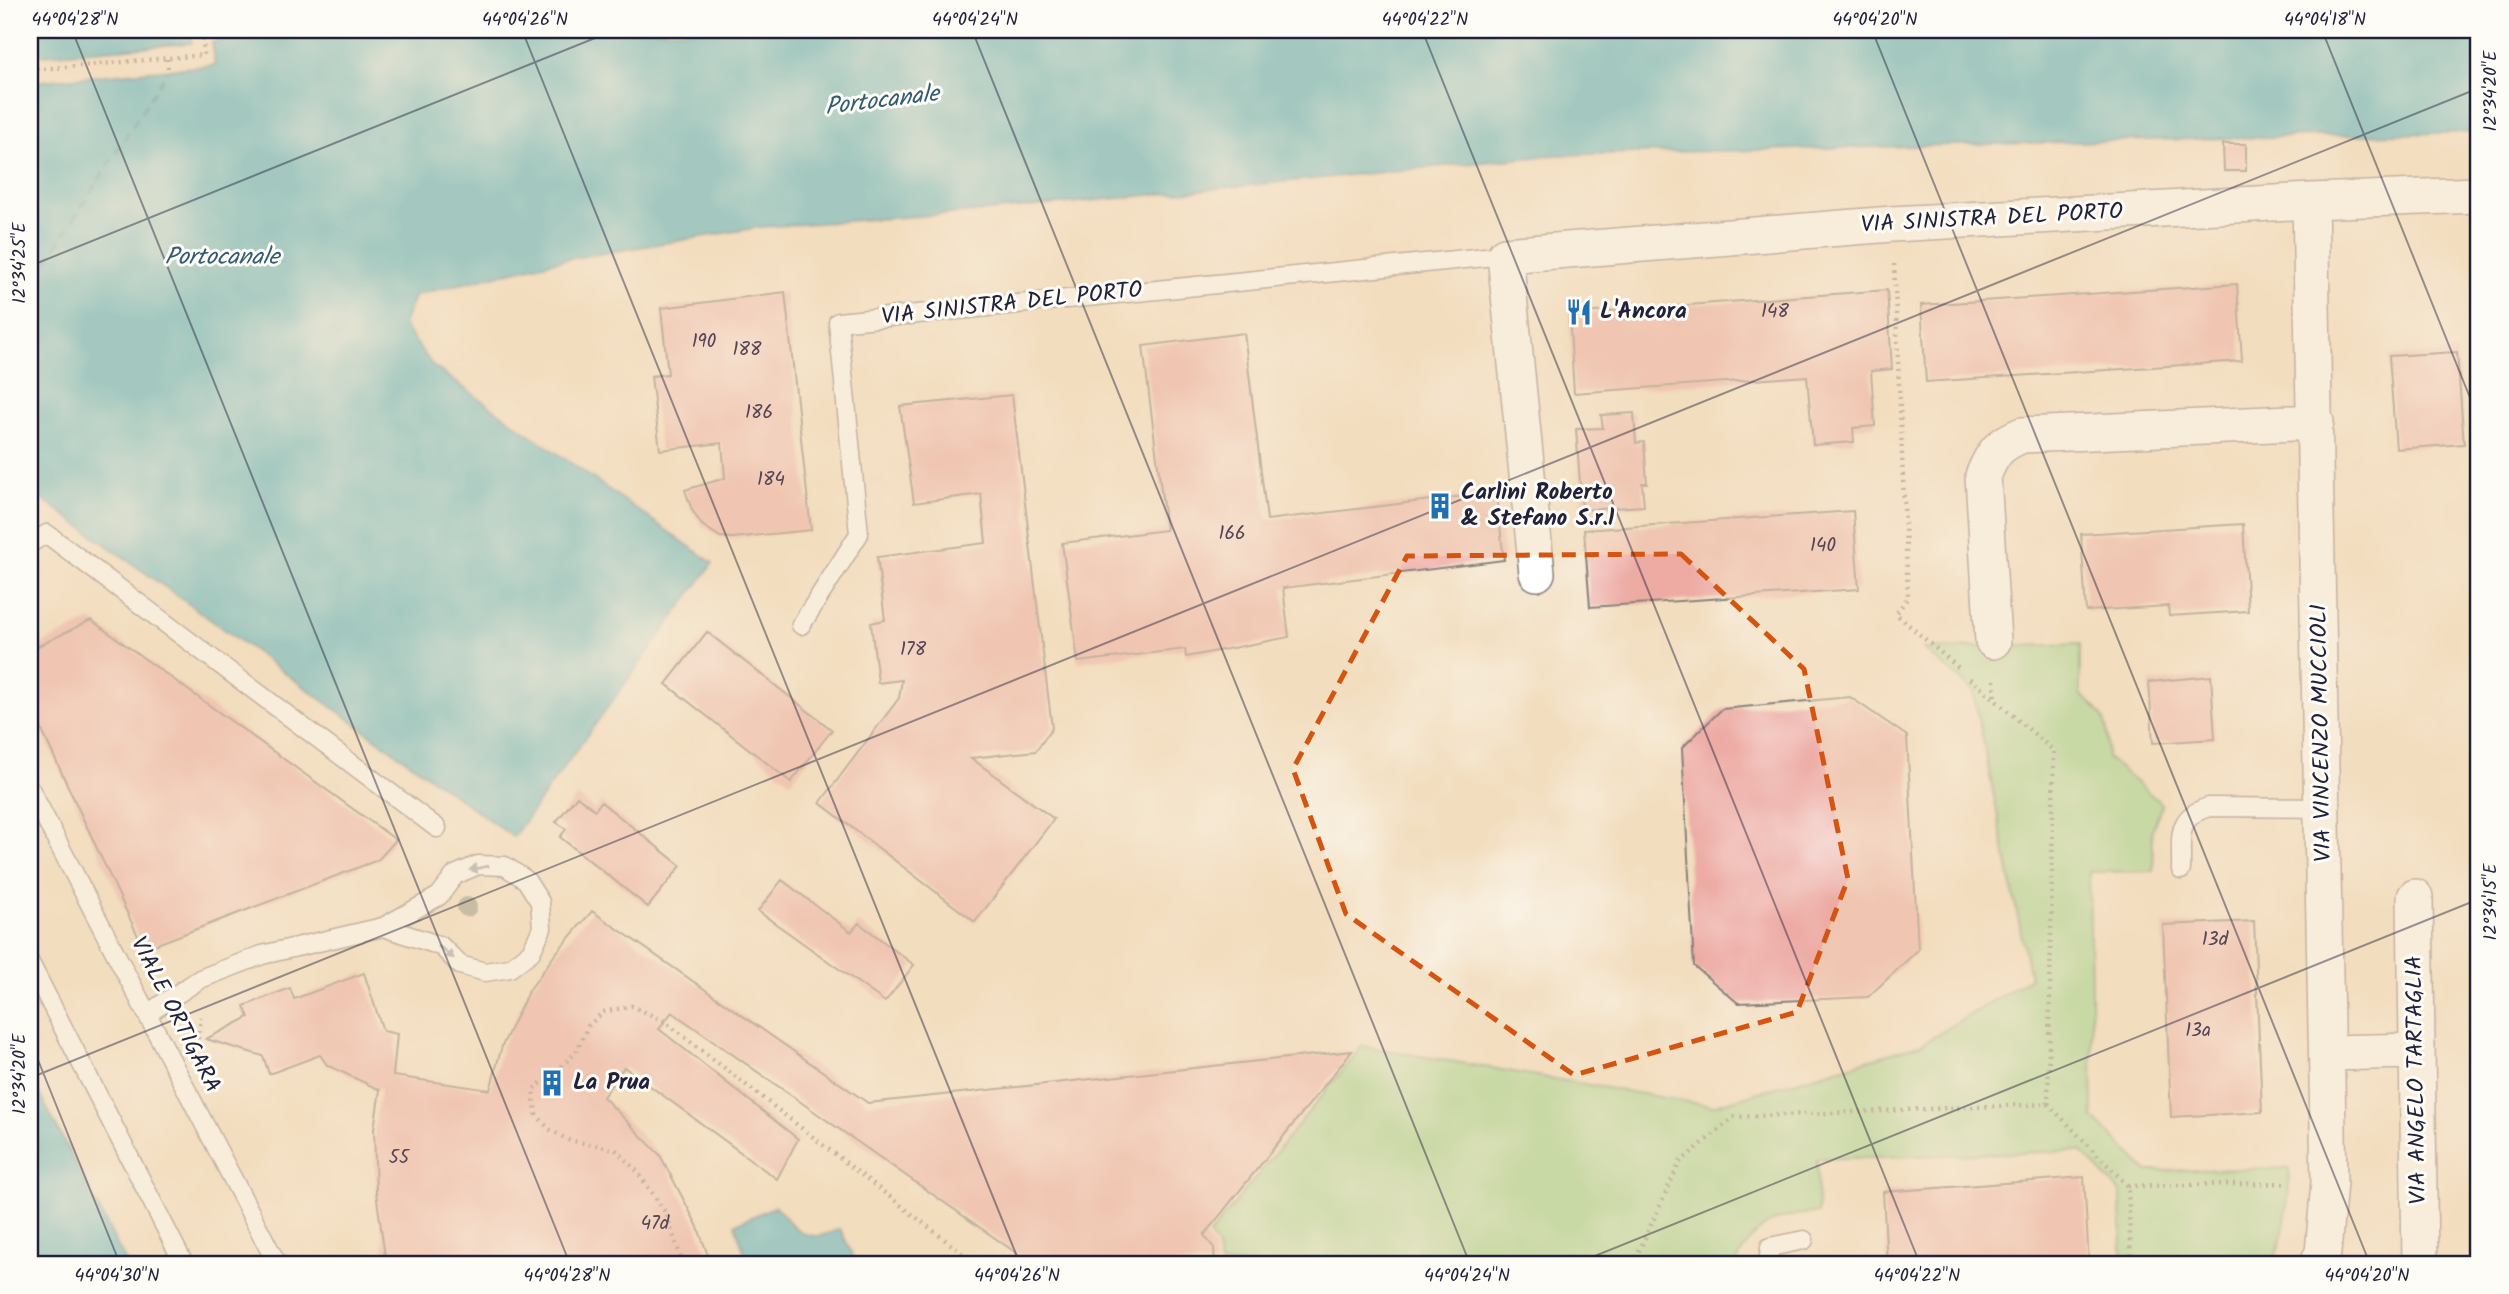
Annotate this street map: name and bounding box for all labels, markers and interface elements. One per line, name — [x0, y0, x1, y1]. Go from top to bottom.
text: 44°04'28"N — [32, 6, 118, 35]
text: 44°04'26"N — [482, 6, 568, 35]
text: 44°04'24"N — [932, 6, 1018, 35]
text: 44°04'22"N — [1382, 6, 1468, 35]
text: 44°04'20"N — [1832, 6, 1918, 35]
text: 44°04'18"N — [2284, 6, 2366, 35]
text: 12°34'20"E — [2477, 50, 2506, 131]
water label: Portocanale — [823, 74, 943, 127]
street label: VIA SINISTRA DEL PORTO — [1860, 194, 2124, 244]
text: 12°34'25"E — [6, 222, 35, 304]
water label: Portocanale — [165, 238, 282, 277]
street label: VIA SINISTRA DEL PORTO — [880, 272, 1144, 336]
place label: L'Ancora — [1600, 294, 1687, 330]
restaurant icon: L'Ancora — [1564, 297, 1594, 327]
house number: 148 — [1761, 297, 1789, 327]
house number: 190 — [692, 327, 716, 357]
house number: 188 — [733, 335, 762, 365]
house number: 186 — [745, 398, 773, 428]
house number: 184 — [757, 465, 785, 495]
place label: Carlini Roberto & Stefano S.r.l — [1461, 475, 1615, 537]
building icon: Carlini Roberto & Stefano S.r.l — [1425, 491, 1455, 521]
house number: 166 — [1218, 519, 1246, 549]
house number: 140 — [1810, 531, 1836, 561]
street label: VIA VINCENZO MUCCIOLI — [2302, 604, 2342, 862]
house number: 178 — [900, 635, 927, 665]
one-way arrow — [467, 863, 489, 874]
text: 12°34'15"E — [2477, 863, 2506, 940]
house number: 13d — [2202, 925, 2229, 955]
street label: VIALE ORTIGARA — [120, 931, 230, 1099]
one-way arrow — [437, 945, 455, 960]
street label: VIA ANGELO TARTAGLIA — [2397, 955, 2437, 1205]
house number: 13a — [2185, 1016, 2211, 1046]
text: 12°34'20"E — [6, 1033, 35, 1114]
place label: La Prua — [573, 1065, 650, 1101]
building icon: La Prua — [537, 1068, 567, 1098]
house number: 55 — [389, 1143, 411, 1173]
house number: 47d — [641, 1209, 670, 1239]
text: 44°04'30"N — [75, 1262, 159, 1291]
text: 44°04'28"N — [524, 1262, 610, 1291]
text: 44°04'26"N — [974, 1262, 1060, 1291]
text: 44°04'24"N — [1424, 1262, 1510, 1291]
text: 44°04'22"N — [1874, 1262, 1960, 1291]
text: 44°04'20"N — [2324, 1262, 2410, 1291]

